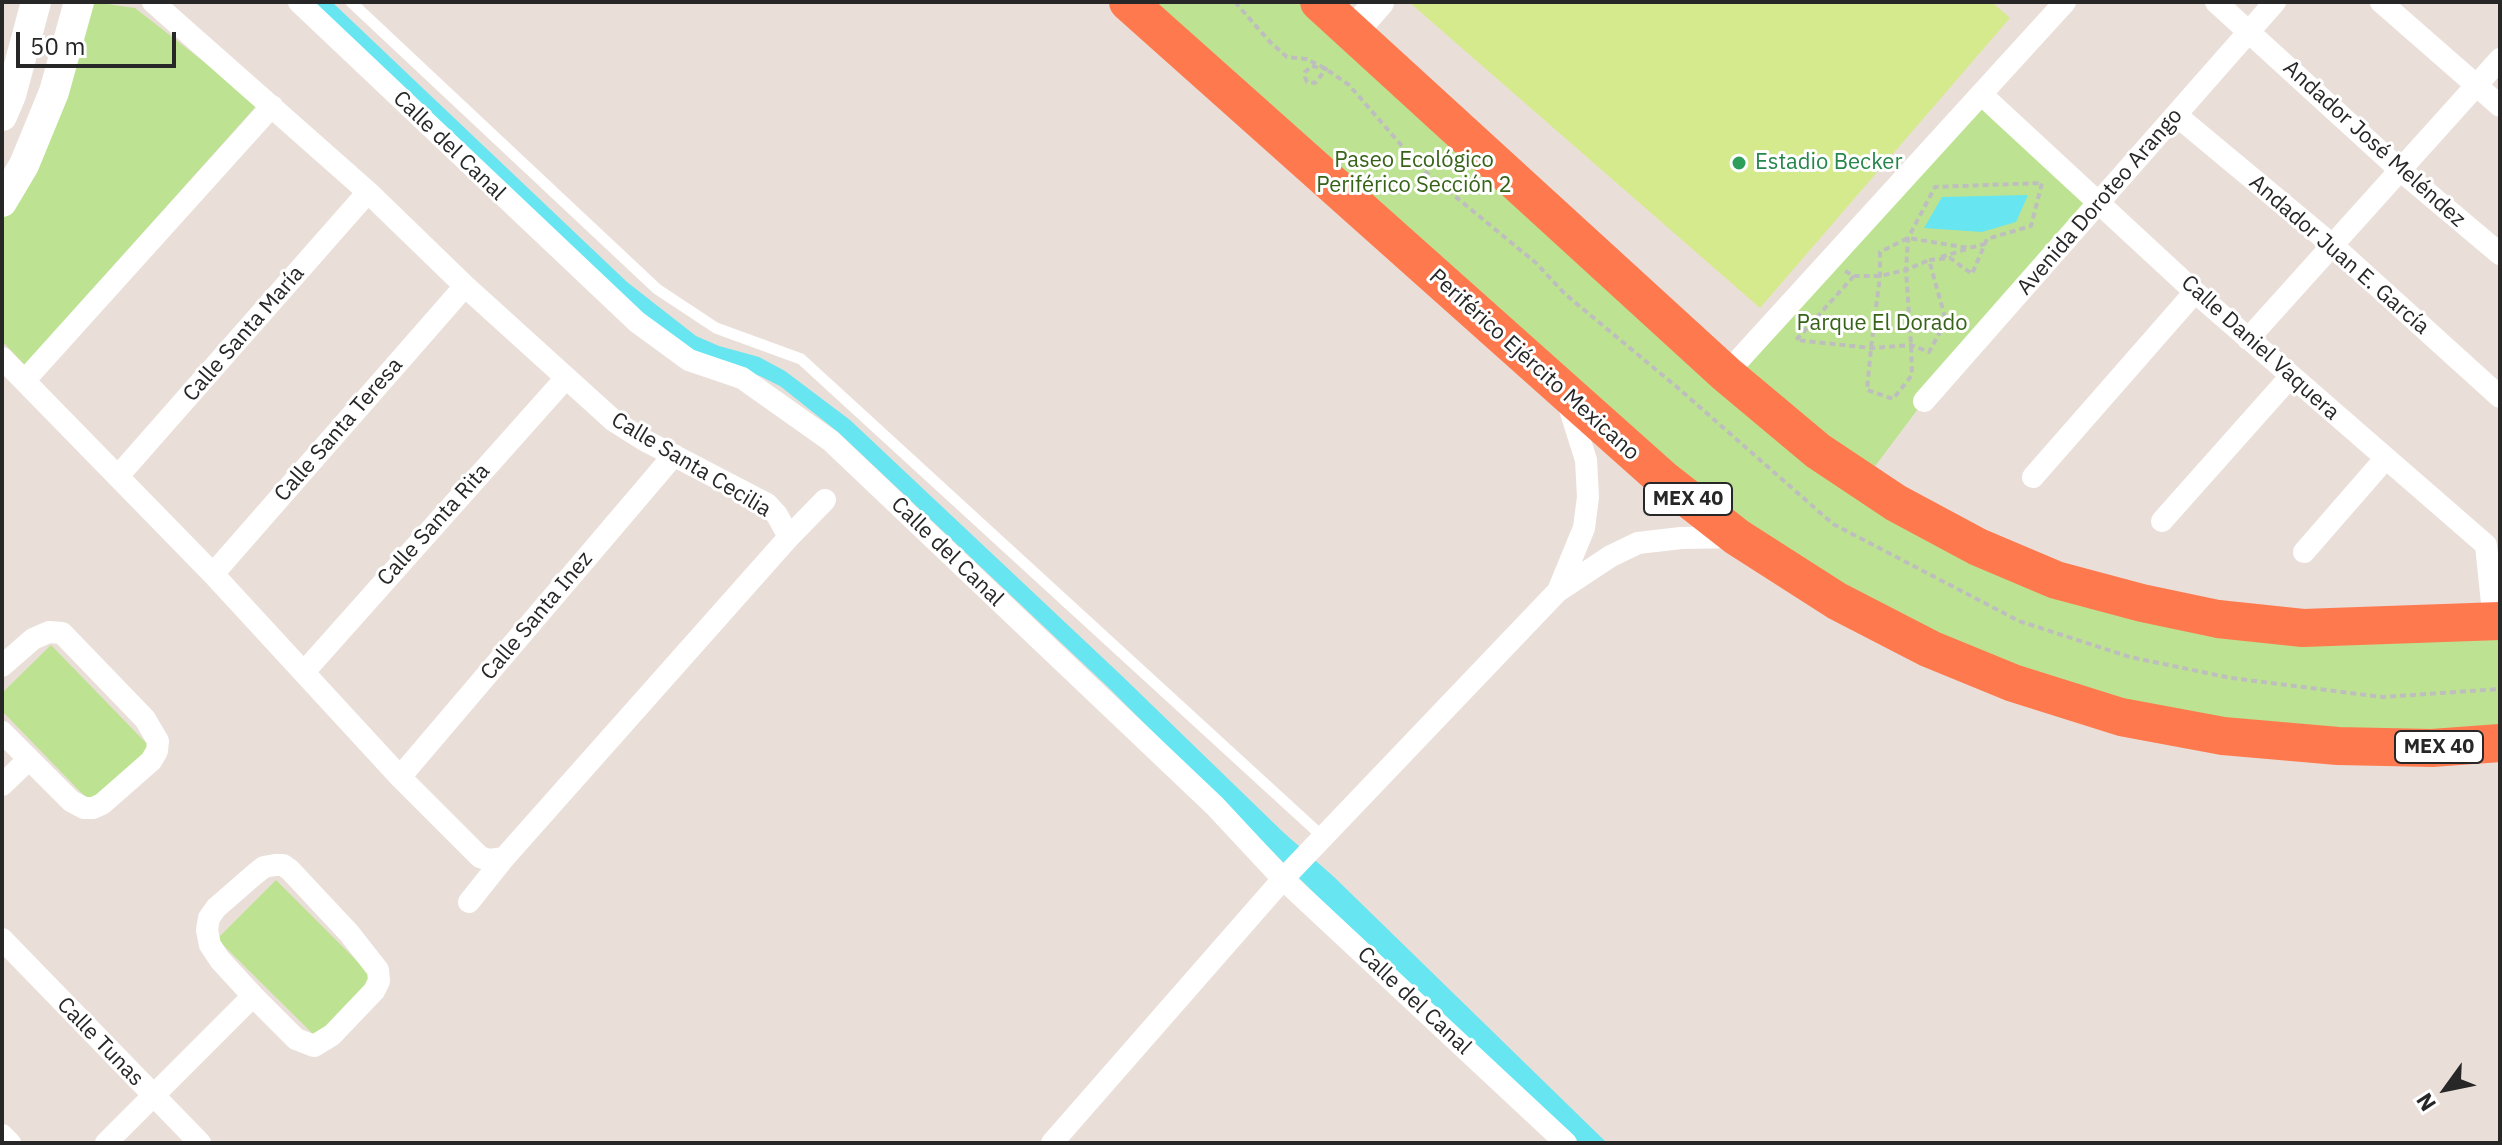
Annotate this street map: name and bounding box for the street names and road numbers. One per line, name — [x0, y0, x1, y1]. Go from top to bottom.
street label: Andador José Meléndez — [2277, 55, 2471, 233]
street label: Calle del Canal — [387, 86, 511, 206]
street label: Avenida Doroteo Arango — [2012, 103, 2188, 301]
street label: Andador Juan E. García — [2244, 170, 2434, 340]
street label: Calle Santa María — [178, 261, 310, 407]
street label: Periférico Ejército Mexicano — [1423, 264, 1645, 466]
street label: Calle Daniel Vaquera — [2175, 270, 2345, 426]
street label: Calle Santa Teresa — [269, 353, 409, 507]
street label: Calle Santa Cecilia — [606, 407, 776, 523]
street label: Calle Santa Rita — [372, 458, 496, 592]
road number: MEX 40 — [1644, 483, 1732, 515]
street label: Calle del Canal — [885, 492, 1009, 612]
street label: Calle Santa Inez — [476, 546, 598, 686]
road number: MEX 40 — [2395, 731, 2483, 763]
street label: Calle del Canal — [1352, 941, 1476, 1061]
street label: Calle Tunas — [51, 992, 149, 1092]

